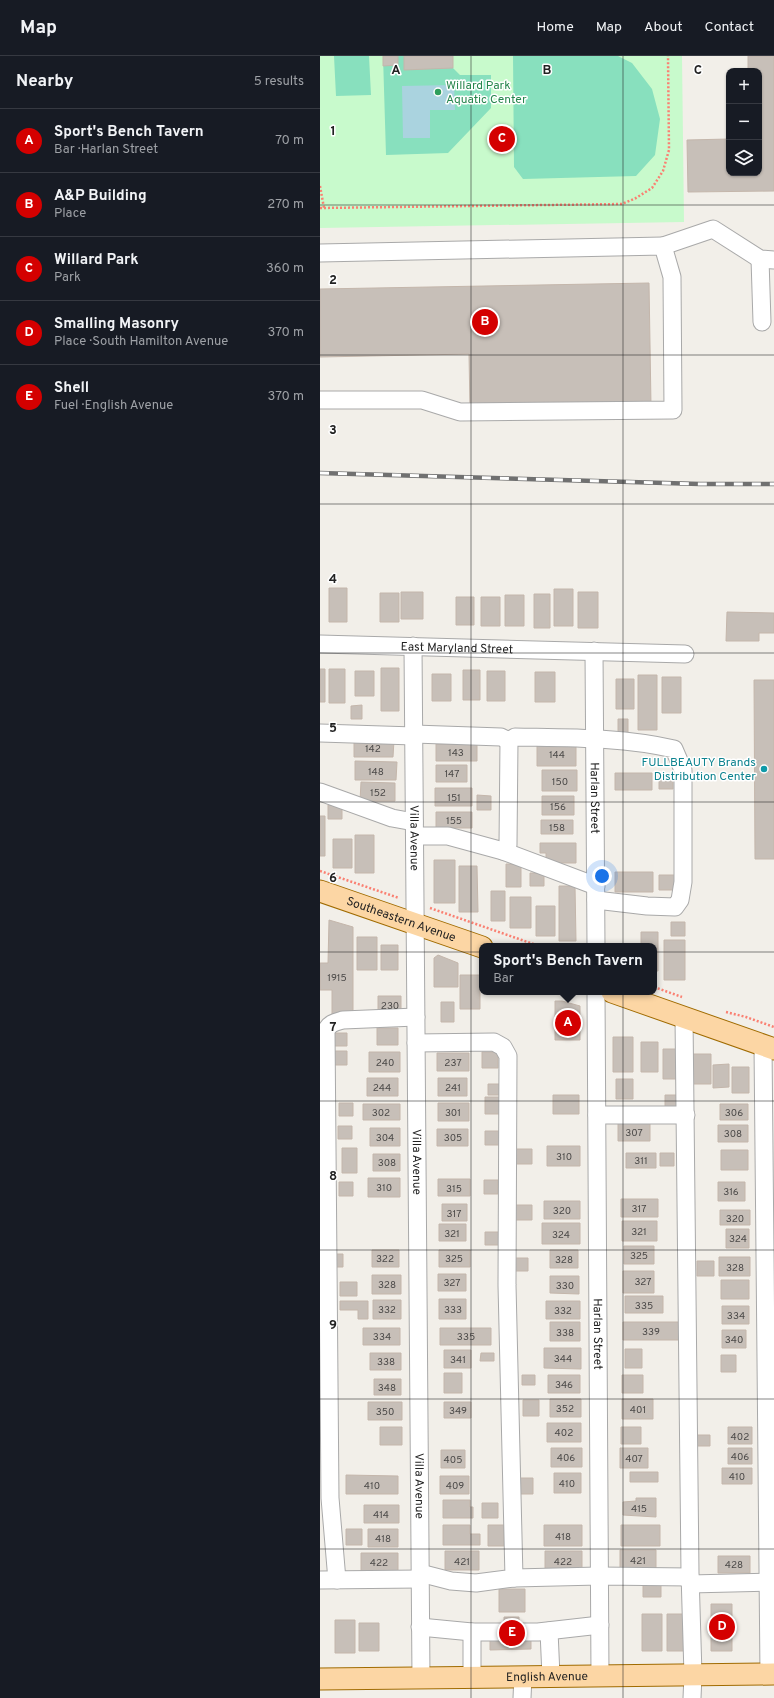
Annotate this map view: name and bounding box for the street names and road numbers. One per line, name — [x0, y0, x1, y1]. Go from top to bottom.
street label: East Maryland Street — [400, 639, 513, 658]
street label: Harlan Street — [586, 762, 602, 834]
street label: Villa Avenue — [405, 805, 422, 871]
street label: Southeastern Avenue — [344, 894, 458, 946]
street label: Villa Avenue — [408, 1129, 424, 1195]
street label: Harlan Street — [589, 1298, 605, 1370]
street label: Villa Avenue — [410, 1453, 427, 1519]
street label: English Avenue — [506, 1669, 588, 1686]

